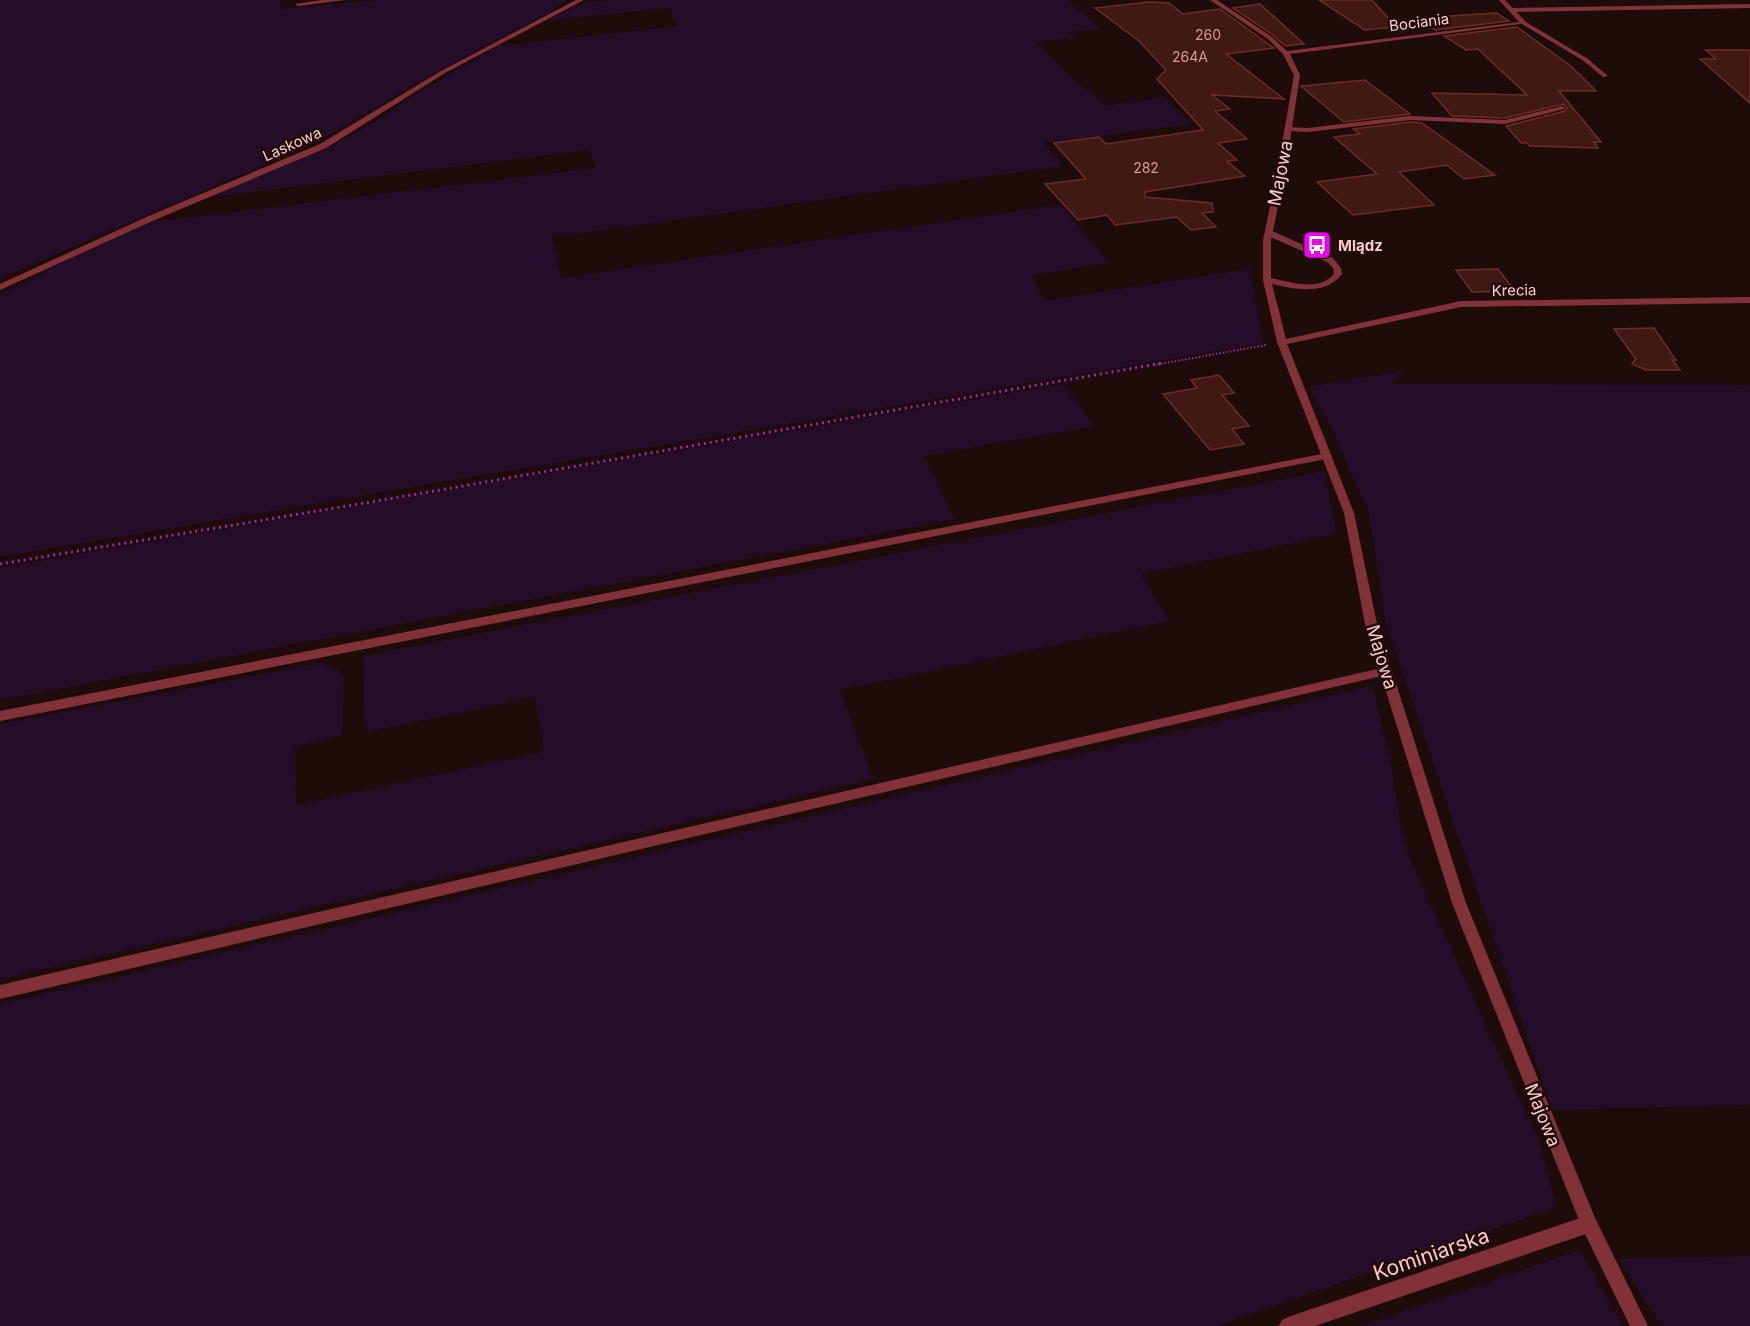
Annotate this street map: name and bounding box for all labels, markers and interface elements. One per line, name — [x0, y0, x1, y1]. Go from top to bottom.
street label: Bociania — [1388, 9, 1450, 35]
house number: 260 — [1195, 26, 1221, 43]
house number: 264A — [1172, 48, 1208, 65]
street label: Laskowa — [260, 123, 324, 165]
street label: Majowa — [1263, 139, 1297, 207]
house number: 282 — [1133, 159, 1159, 176]
bus stop icon: Mlądz — [1301, 229, 1333, 261]
place label: Mlądz — [1338, 236, 1383, 255]
street label: Krecia — [1491, 280, 1537, 300]
street label: Majowa — [1362, 622, 1402, 692]
street label: Majowa — [1521, 1080, 1565, 1150]
street label: Kominiarska — [1370, 1222, 1492, 1286]

